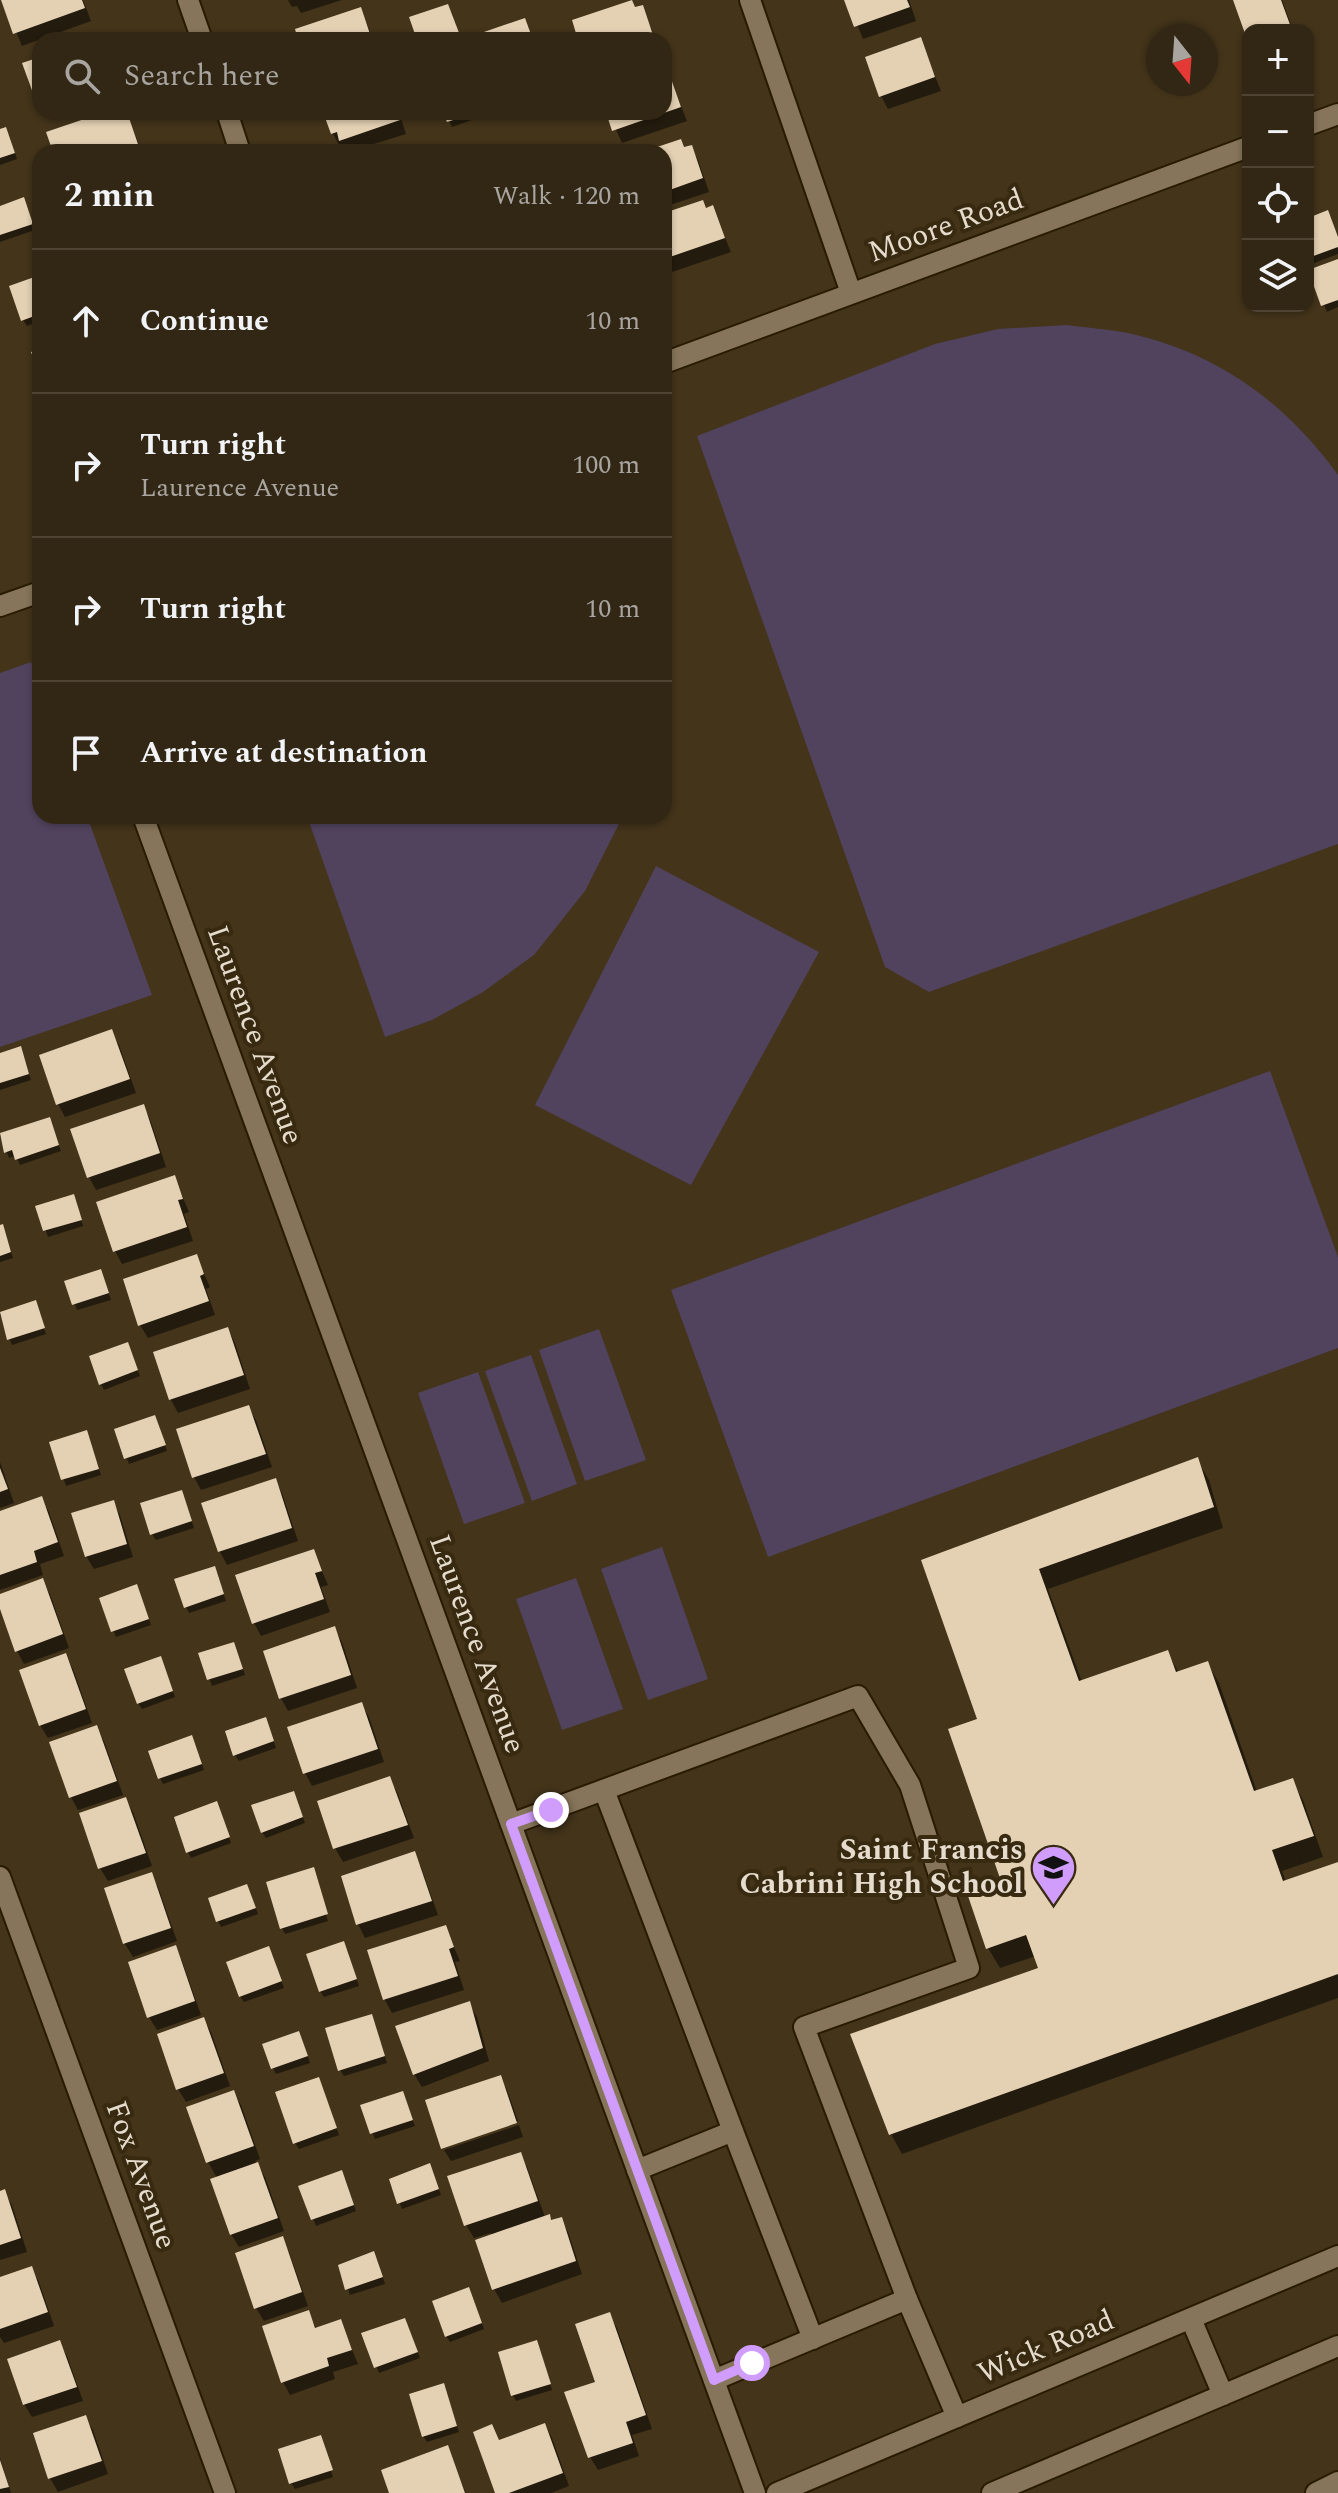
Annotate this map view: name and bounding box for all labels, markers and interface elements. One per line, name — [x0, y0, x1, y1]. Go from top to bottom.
north arrow — [1146, 24, 1218, 96]
map controls — [1242, 24, 1314, 312]
button: + — [1242, 24, 1314, 96]
search box — [32, 32, 672, 120]
text: Search here — [124, 53, 280, 99]
icon: search — [60, 54, 104, 98]
button: − — [1242, 96, 1314, 168]
button: locate — [1242, 168, 1314, 240]
text: 2 min — [64, 170, 154, 222]
text: Walk · 120 m — [493, 176, 640, 216]
street label: Moore Road — [862, 177, 1030, 275]
button: layers — [1242, 240, 1314, 312]
text: Continue — [140, 298, 269, 344]
icon: ahead — [64, 299, 108, 343]
text: 10 m — [585, 301, 640, 341]
text: Turn right — [140, 422, 286, 468]
icon: right — [64, 443, 108, 487]
text: 100 m — [572, 445, 640, 485]
text: Laurence Avenue — [140, 468, 339, 508]
text: Turn right — [140, 586, 286, 632]
icon: right — [64, 587, 108, 631]
text: 10 m — [585, 589, 640, 629]
text: Arrive at destination — [140, 730, 427, 776]
icon: arrive — [64, 731, 108, 775]
street label: Laurence Avenue — [194, 919, 316, 1151]
street label: Laurence Avenue — [416, 1528, 538, 1760]
route end — [533, 1792, 569, 1828]
place label: Saint Francis Cabrini High School — [740, 1827, 1023, 1907]
school or university icon: Saint Francis Cabrini High School — [1030, 1843, 1078, 1906]
street label: Fox Avenue — [93, 2094, 189, 2256]
street label: Wick Road — [970, 2298, 1122, 2396]
route start — [734, 2345, 770, 2381]

